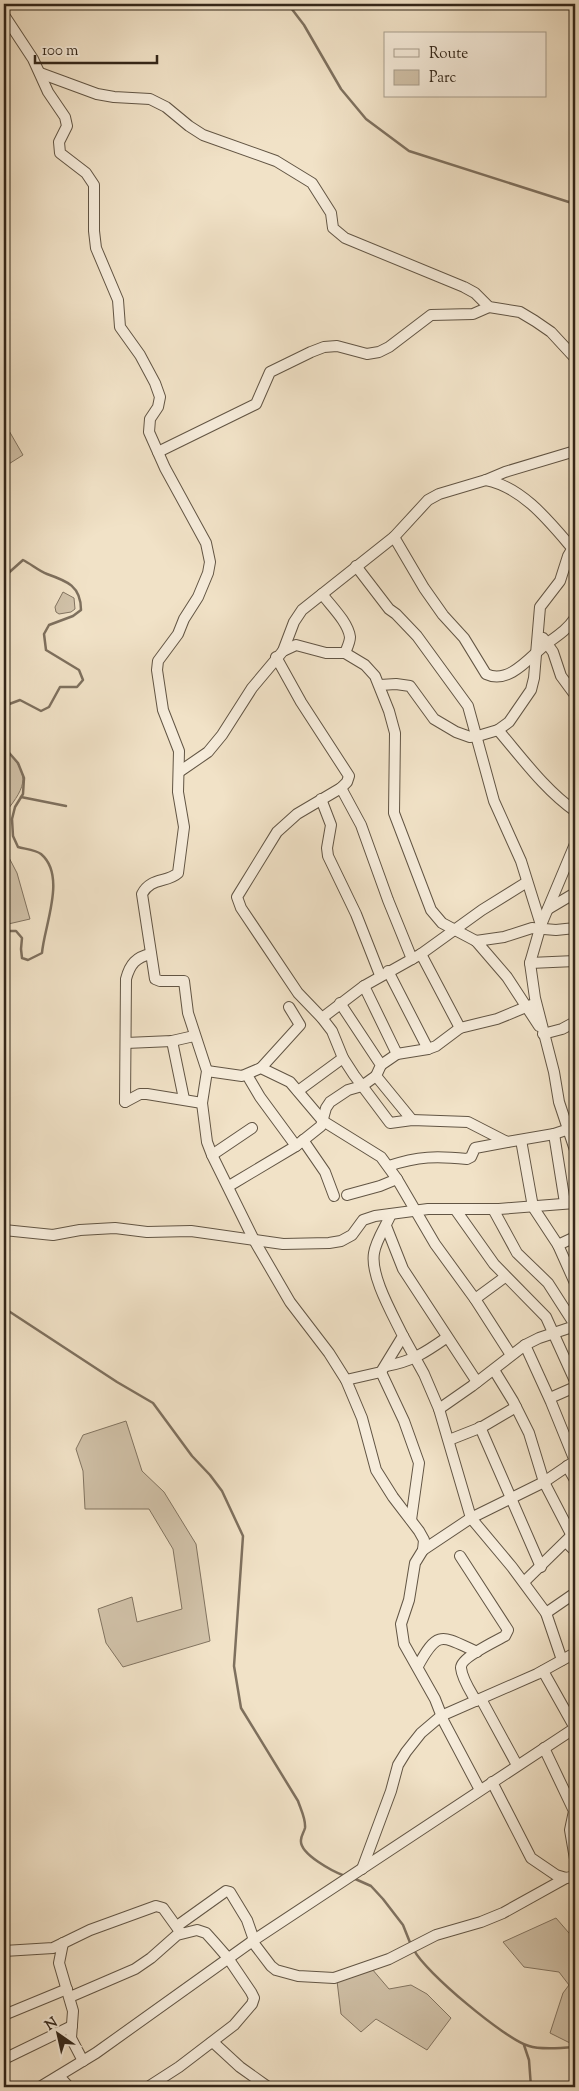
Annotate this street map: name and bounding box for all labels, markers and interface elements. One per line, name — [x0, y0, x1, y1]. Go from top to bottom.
scale bar — [35, 32, 158, 64]
legend — [384, 32, 546, 98]
text: 100 m — [42, 41, 79, 62]
text: Route — [429, 44, 468, 65]
text: Parc — [429, 68, 457, 89]
north arrow — [32, 2008, 82, 2058]
text: N — [42, 2013, 62, 2036]

